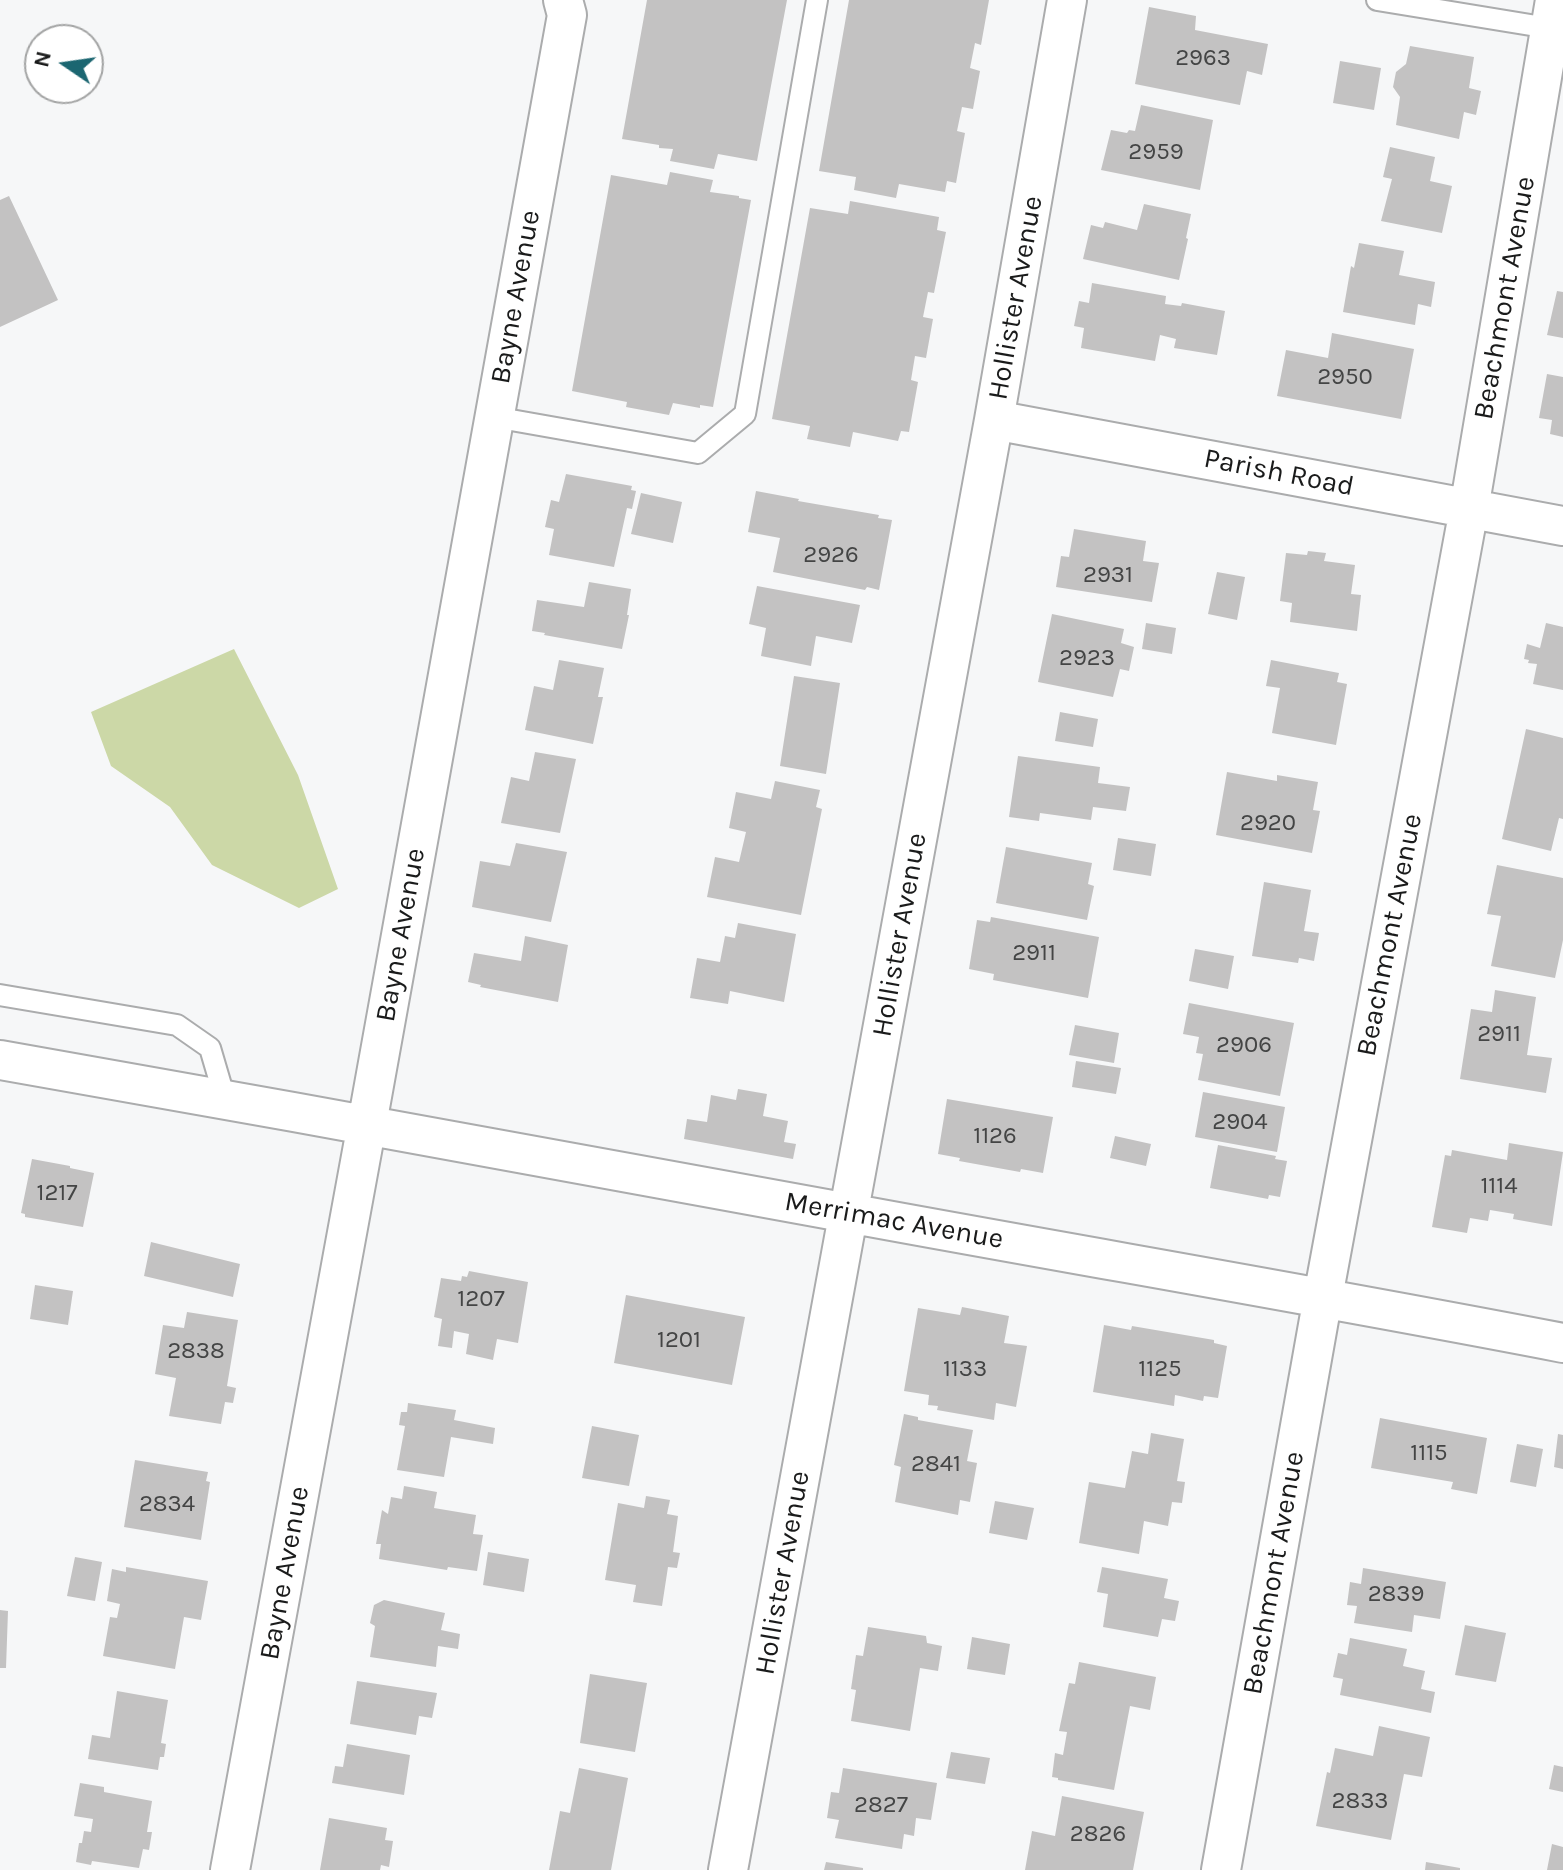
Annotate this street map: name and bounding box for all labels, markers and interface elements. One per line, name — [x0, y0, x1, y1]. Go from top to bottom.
north arrow — [24, 24, 104, 104]
house number: 2963 — [1175, 44, 1231, 72]
text: N — [28, 48, 57, 70]
house number: 2959 — [1128, 138, 1184, 166]
street label: Beachmont Avenue — [1467, 174, 1543, 422]
street label: Hollister Avenue — [982, 193, 1050, 403]
street label: Bayne Avenue — [484, 207, 548, 387]
house number: 2950 — [1317, 363, 1373, 391]
street label: Parish Road — [1201, 442, 1357, 504]
house number: 2926 — [803, 541, 859, 569]
house number: 2931 — [1083, 561, 1133, 589]
house number: 2923 — [1059, 644, 1115, 672]
house number: 2920 — [1240, 809, 1296, 837]
street label: Beachmont Avenue — [1350, 811, 1430, 1059]
street label: Hollister Avenue — [866, 830, 934, 1040]
street label: Bayne Avenue — [369, 845, 433, 1025]
house number: 2911 — [1012, 939, 1056, 967]
house number: 2911 — [1477, 1020, 1521, 1048]
house number: 2906 — [1216, 1031, 1272, 1059]
house number: 2904 — [1212, 1108, 1268, 1136]
house number: 1126 — [973, 1122, 1017, 1150]
house number: 1114 — [1480, 1172, 1518, 1200]
house number: 1217 — [36, 1179, 78, 1207]
street label: Merrimac Avenue — [782, 1185, 1006, 1257]
house number: 1207 — [457, 1285, 505, 1313]
house number: 1201 — [657, 1326, 701, 1354]
house number: 2838 — [167, 1337, 225, 1365]
house number: 1133 — [943, 1355, 987, 1383]
house number: 1125 — [1138, 1355, 1182, 1383]
house number: 1115 — [1410, 1439, 1448, 1467]
street label: Beachmont Avenue — [1236, 1449, 1312, 1697]
house number: 2841 — [911, 1450, 961, 1478]
street label: Hollister Avenue — [749, 1468, 817, 1678]
street label: Bayne Avenue — [253, 1483, 317, 1663]
house number: 2834 — [139, 1490, 195, 1518]
house number: 2839 — [1368, 1580, 1424, 1608]
house number: 2833 — [1332, 1787, 1388, 1815]
house number: 2827 — [854, 1791, 908, 1819]
house number: 2826 — [1070, 1820, 1126, 1848]

